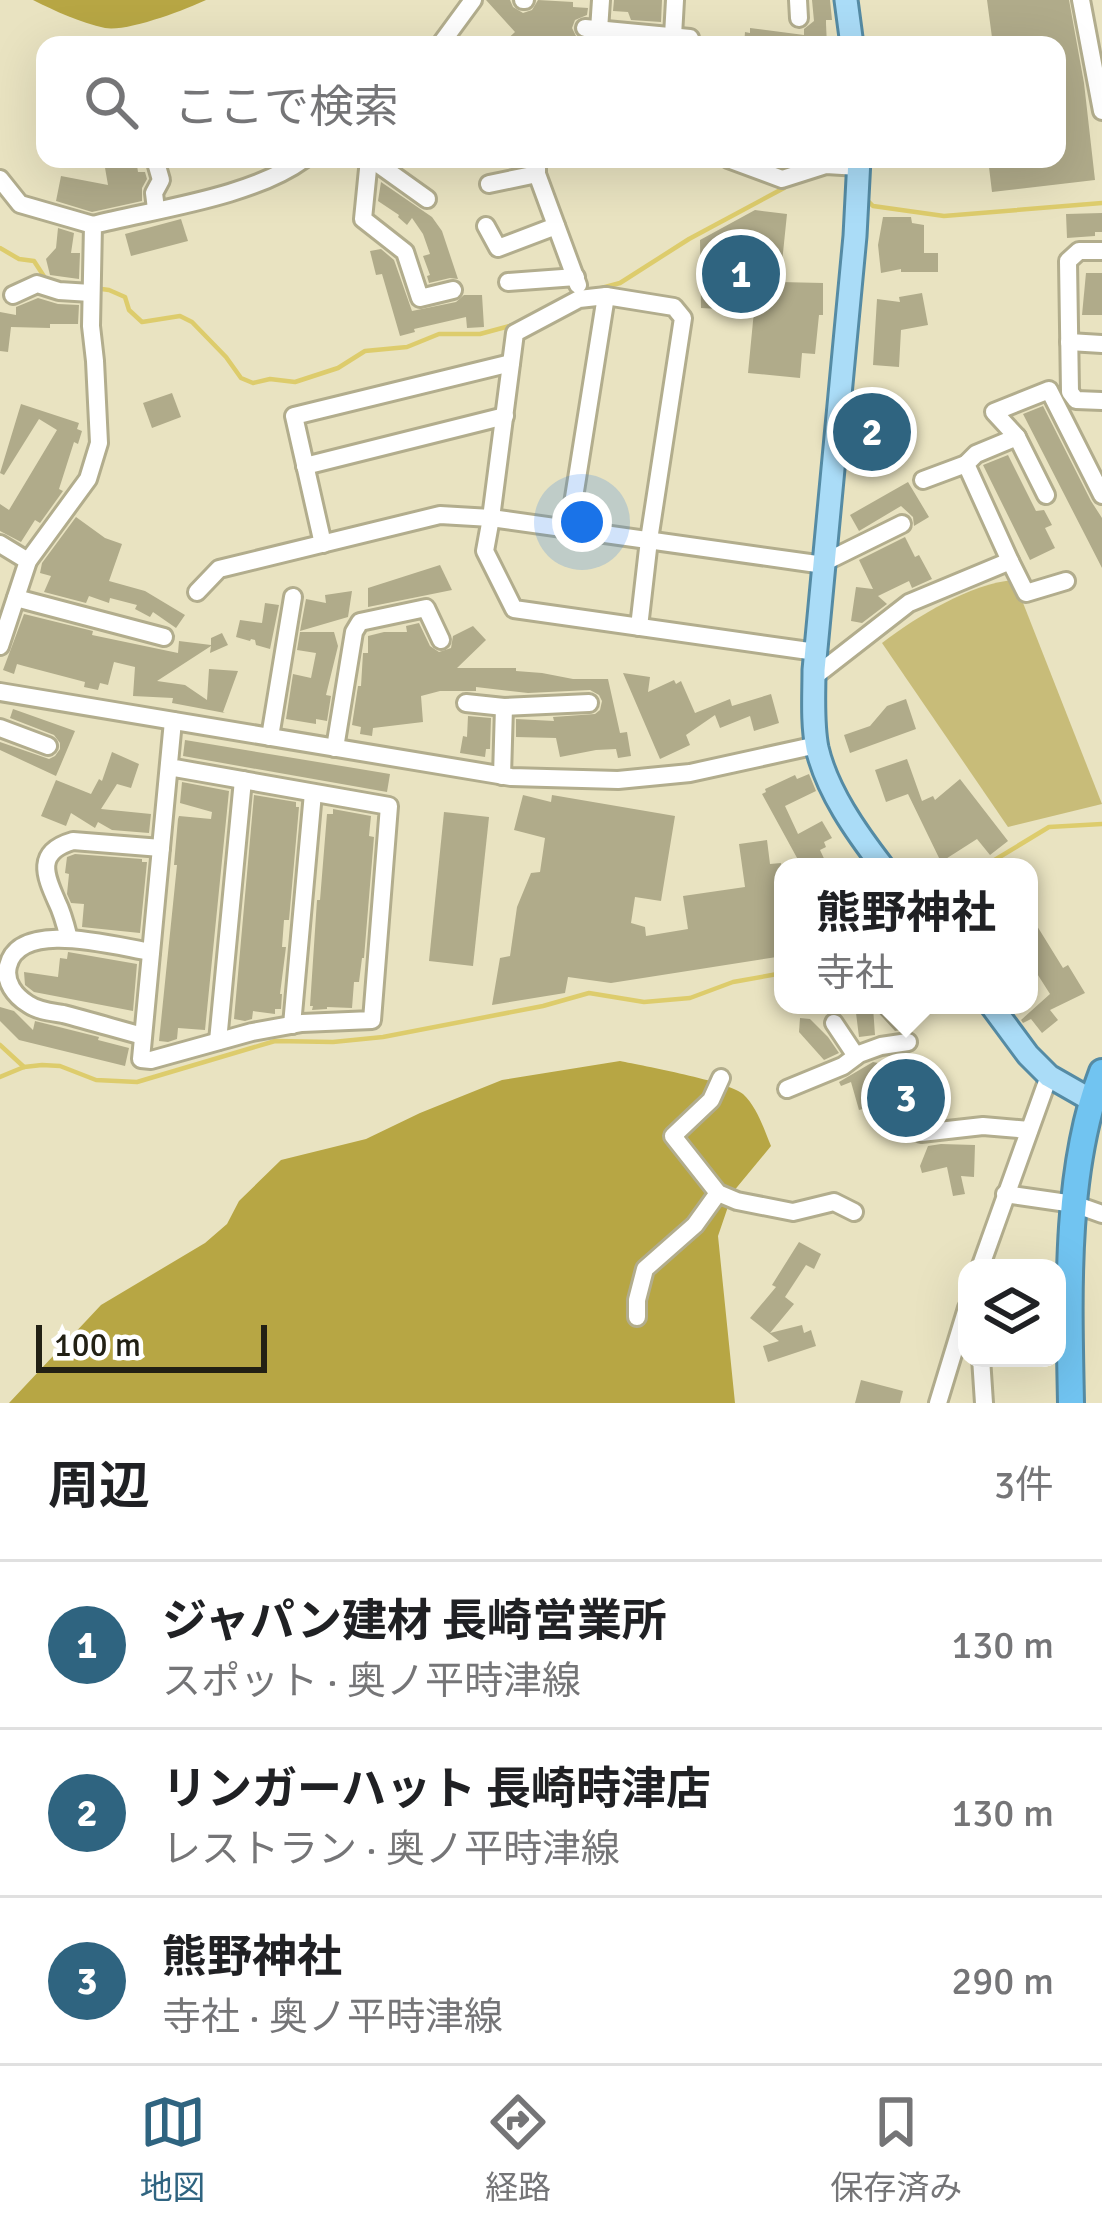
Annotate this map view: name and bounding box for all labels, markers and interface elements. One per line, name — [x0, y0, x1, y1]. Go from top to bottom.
search box — [36, 36, 1066, 168]
icon: search — [78, 69, 144, 135]
text: ここで検索 — [174, 80, 399, 135]
pin: 1 — [702, 229, 780, 319]
pin: 2 — [833, 387, 911, 477]
your location — [552, 492, 612, 552]
popup — [774, 858, 1038, 1014]
text: 熊野神社 — [816, 886, 996, 941]
text: 寺社 — [816, 949, 894, 997]
pin: 3 — [867, 1053, 945, 1143]
map controls — [958, 1259, 1066, 1367]
button: layers — [958, 1259, 1066, 1367]
scale bar — [36, 1319, 267, 1372]
text: 100 m — [54, 1325, 141, 1366]
text: 周辺 — [48, 1455, 150, 1518]
text: 3件 — [994, 1461, 1054, 1509]
text: ジャパン建材 長崎営業所 — [162, 1594, 667, 1649]
text: 1 — [76, 1621, 98, 1669]
text: 130 m — [951, 1621, 1054, 1669]
text: スポット · 奥ノ平時津線 — [162, 1657, 581, 1705]
text: リンガーハット 長崎時津店 — [162, 1762, 711, 1817]
text: 2 — [76, 1789, 98, 1837]
text: 130 m — [951, 1789, 1054, 1837]
text: レストラン · 奥ノ平時津線 — [162, 1825, 620, 1873]
text: 熊野神社 — [162, 1930, 342, 1985]
text: 3 — [76, 1957, 98, 2005]
text: 290 m — [951, 1957, 1054, 2005]
text: 寺社 · 奥ノ平時津線 — [162, 1993, 503, 2041]
tab: 地図 — [140, 2089, 206, 2209]
tab: 経路 — [485, 2089, 551, 2209]
tab: 保存済み — [830, 2089, 962, 2209]

